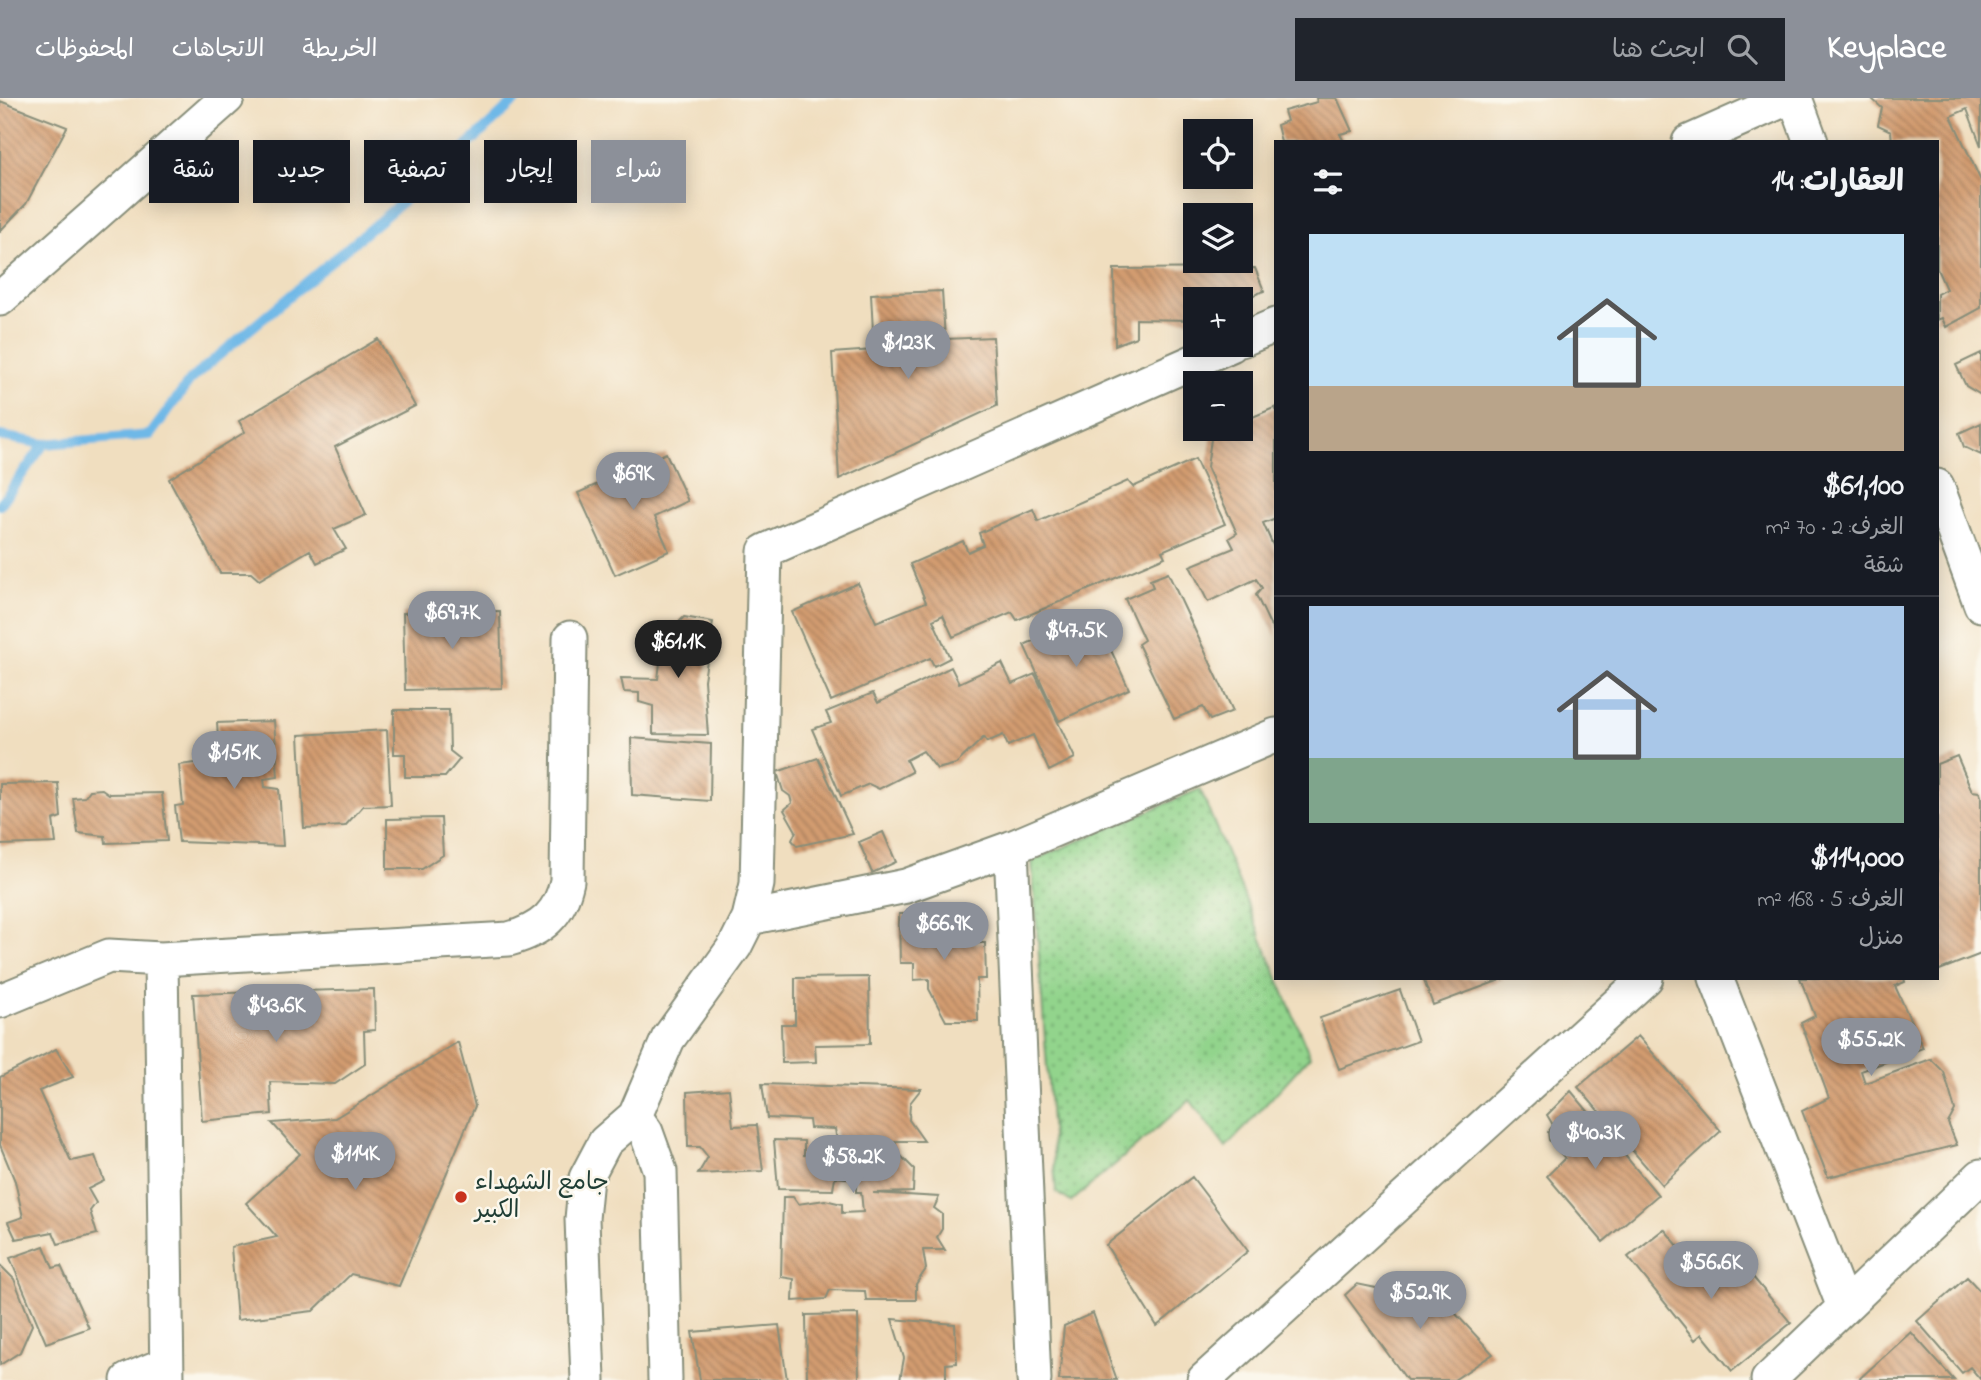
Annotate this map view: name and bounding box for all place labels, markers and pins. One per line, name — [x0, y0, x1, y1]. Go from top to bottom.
pin: $123K — [859, 322, 957, 381]
pin: $69K — [592, 452, 674, 512]
pin: $69.7K — [395, 592, 509, 651]
pin: $47.5K — [1019, 610, 1133, 669]
pin: $61.1K — [621, 620, 735, 680]
pin: $151K — [185, 732, 283, 791]
pin: $66.9K — [887, 902, 1001, 962]
pin: $43.6K — [219, 984, 333, 1044]
pin: $55.2K — [1814, 1018, 1928, 1078]
pin: $40.3K — [1538, 1112, 1652, 1171]
pin: $114K — [306, 1132, 404, 1192]
pin: $58.2K — [796, 1136, 910, 1195]
place label: جامع الشهداء الكبير — [473, 1166, 609, 1229]
marker: جامع الشهداء الكبير — [453, 1189, 469, 1205]
pin: $56.6K — [1654, 1242, 1768, 1301]
pin: $52.9K — [1363, 1272, 1477, 1331]

